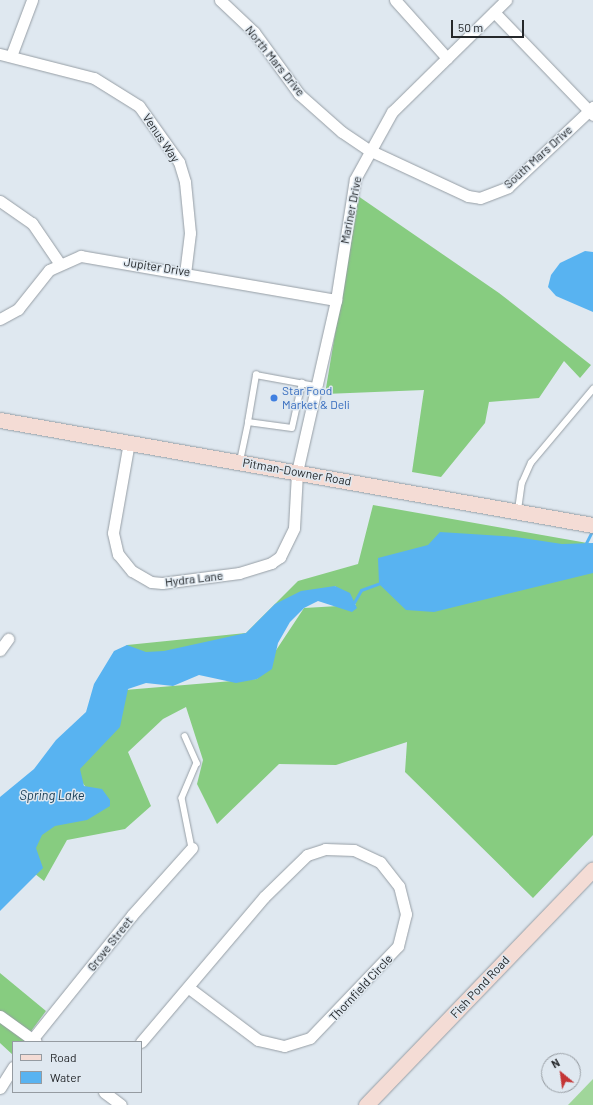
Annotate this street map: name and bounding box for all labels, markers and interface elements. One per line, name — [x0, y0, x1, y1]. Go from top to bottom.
scale bar — [453, 12, 526, 38]
text: 50 m — [458, 20, 483, 34]
street label: North Mars Drive — [242, 23, 308, 99]
street label: Venus Way — [140, 111, 182, 165]
street label: South Mars Drive — [501, 122, 575, 192]
street label: Mariner Drive — [337, 175, 365, 245]
street label: Jupiter Drive — [123, 255, 191, 279]
place label: Star Food Market & Deli — [282, 384, 350, 412]
marker: Star Food Market & Deli — [269, 393, 279, 403]
street label: Pitman-Downer Road — [242, 455, 352, 489]
street label: Hydra Lane — [164, 568, 224, 590]
water label: Spring Lake — [19, 787, 85, 803]
street label: Grove Street — [84, 914, 136, 974]
street label: Thornfield Circle — [326, 952, 396, 1024]
street label: Fish Pond Road — [448, 953, 512, 1021]
legend — [12, 1041, 142, 1093]
text: Road — [50, 1050, 77, 1064]
north arrow — [541, 1053, 581, 1093]
text: N — [549, 1055, 562, 1070]
text: Water — [50, 1070, 81, 1084]

